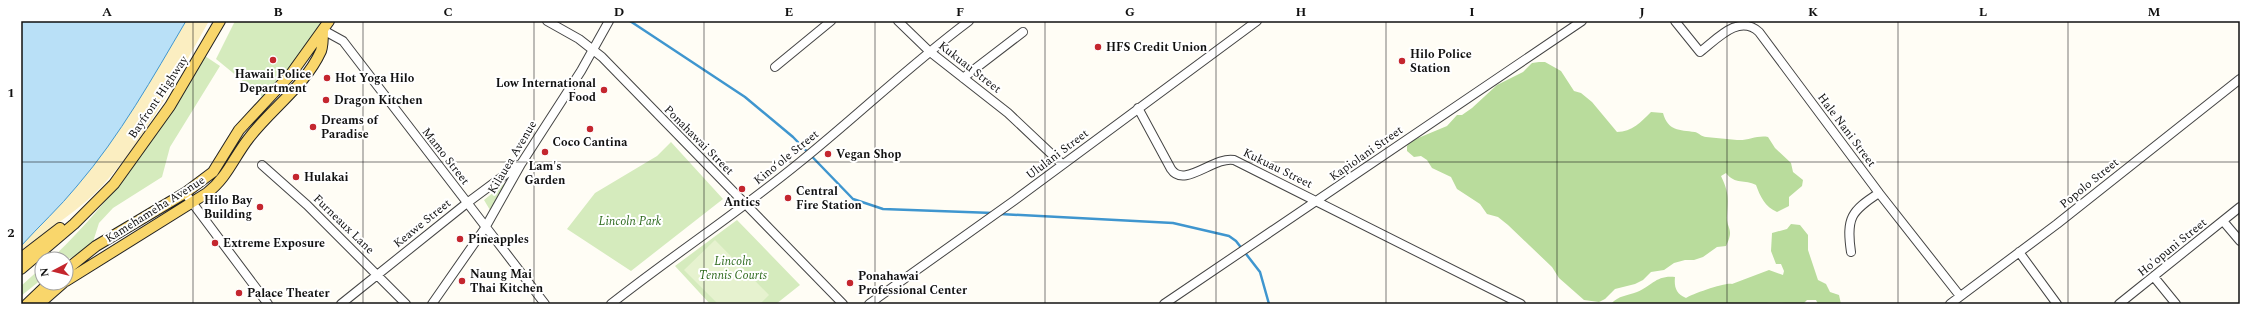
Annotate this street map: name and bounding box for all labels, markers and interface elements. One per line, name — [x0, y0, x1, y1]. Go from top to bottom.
text: A — [102, 2, 112, 22]
text: B — [273, 2, 283, 22]
text: C — [443, 2, 453, 22]
text: D — [614, 2, 624, 22]
text: E — [785, 2, 794, 22]
text: F — [956, 2, 964, 22]
text: G — [1125, 2, 1135, 22]
text: H — [1296, 2, 1307, 22]
text: I — [1469, 2, 1475, 22]
text: J — [1639, 2, 1645, 22]
text: K — [1808, 2, 1818, 22]
text: L — [1979, 2, 1987, 22]
text: M — [2148, 2, 2161, 22]
street label: Kukuau Street — [934, 37, 1005, 98]
place label: HFS Credit Union — [1106, 38, 1208, 57]
marker: HFS Credit Union — [1093, 42, 1103, 52]
place label: Hilo Police Station — [1410, 45, 1472, 78]
street label: Bayfront Highway — [124, 51, 194, 143]
marker: Hawaii Police Department — [268, 55, 278, 65]
marker: Hilo Police Station — [1397, 56, 1407, 66]
place label: Hawaii Police Department — [235, 65, 311, 98]
place label: Hot Yoga Hilo — [335, 69, 415, 88]
marker: Hot Yoga Hilo — [322, 73, 332, 83]
place label: Low International Food — [496, 74, 596, 107]
text: 1 — [7, 83, 15, 103]
marker: Low International Food — [599, 85, 609, 95]
street label: Hale Nani Street — [1812, 89, 1881, 171]
place label: Dragon Kitchen — [334, 91, 423, 110]
marker: Dragon Kitchen — [321, 95, 331, 105]
street label: Ponahawai Street — [659, 101, 738, 180]
place label: Dreams of Paradise — [321, 111, 379, 144]
street label: Kilauea Avenue — [483, 117, 542, 198]
street label: Kapiolani Street — [1326, 121, 1407, 186]
marker: Dreams of Paradise — [308, 122, 318, 132]
street label: Mamo Street — [417, 123, 474, 189]
marker: Coco Cantina — [585, 124, 595, 134]
street label: Ululani Street — [1022, 124, 1093, 184]
street label: Kinoʻole Street — [750, 125, 823, 190]
place label: Coco Cantina — [553, 133, 628, 152]
street label: Kukuau Street — [1240, 143, 1316, 194]
place label: Vegan Shop — [836, 145, 901, 164]
marker: Lam's Garden — [540, 147, 550, 157]
marker: Vegan Shop — [823, 149, 833, 159]
street label: Popolo Street — [2055, 153, 2123, 213]
place label: Lam's Garden — [525, 157, 566, 190]
place label: Hulakai — [304, 168, 349, 187]
street label: Kamehameha Avenue — [102, 171, 209, 248]
marker: Hulakai — [291, 172, 301, 182]
place label: Central Fire Station — [796, 182, 862, 215]
marker: Antics — [737, 184, 747, 194]
street label: Furneaux Lane — [308, 190, 379, 259]
place label: Hilo Bay Building — [204, 191, 253, 224]
place label: Antics — [724, 193, 760, 212]
marker: Central Fire Station — [783, 193, 793, 203]
street label: Keawe Street — [389, 194, 455, 253]
marker: Hilo Bay Building — [255, 202, 265, 212]
park label: Lincoln Park — [599, 212, 662, 231]
street label: Ho'opuni Street — [2134, 213, 2211, 281]
text: 2 — [7, 223, 15, 243]
place label: Pineapples — [468, 230, 529, 249]
place label: Extreme Exposure — [223, 234, 325, 253]
marker: Pineapples — [455, 234, 465, 244]
marker: Extreme Exposure — [210, 238, 220, 248]
north arrow — [34, 251, 74, 291]
park label: Lincoln Tennis Courts — [699, 252, 768, 285]
place label: Naung Mai Thai Kitchen — [470, 265, 544, 298]
text: N — [36, 267, 54, 278]
place label: Ponahawai Professional Center — [858, 267, 968, 300]
marker: Naung Mai Thai Kitchen — [457, 276, 467, 286]
marker: Ponahawai Professional Center — [845, 278, 855, 288]
place label: Palace Theater — [247, 284, 330, 303]
marker: Palace Theater — [234, 288, 244, 298]

